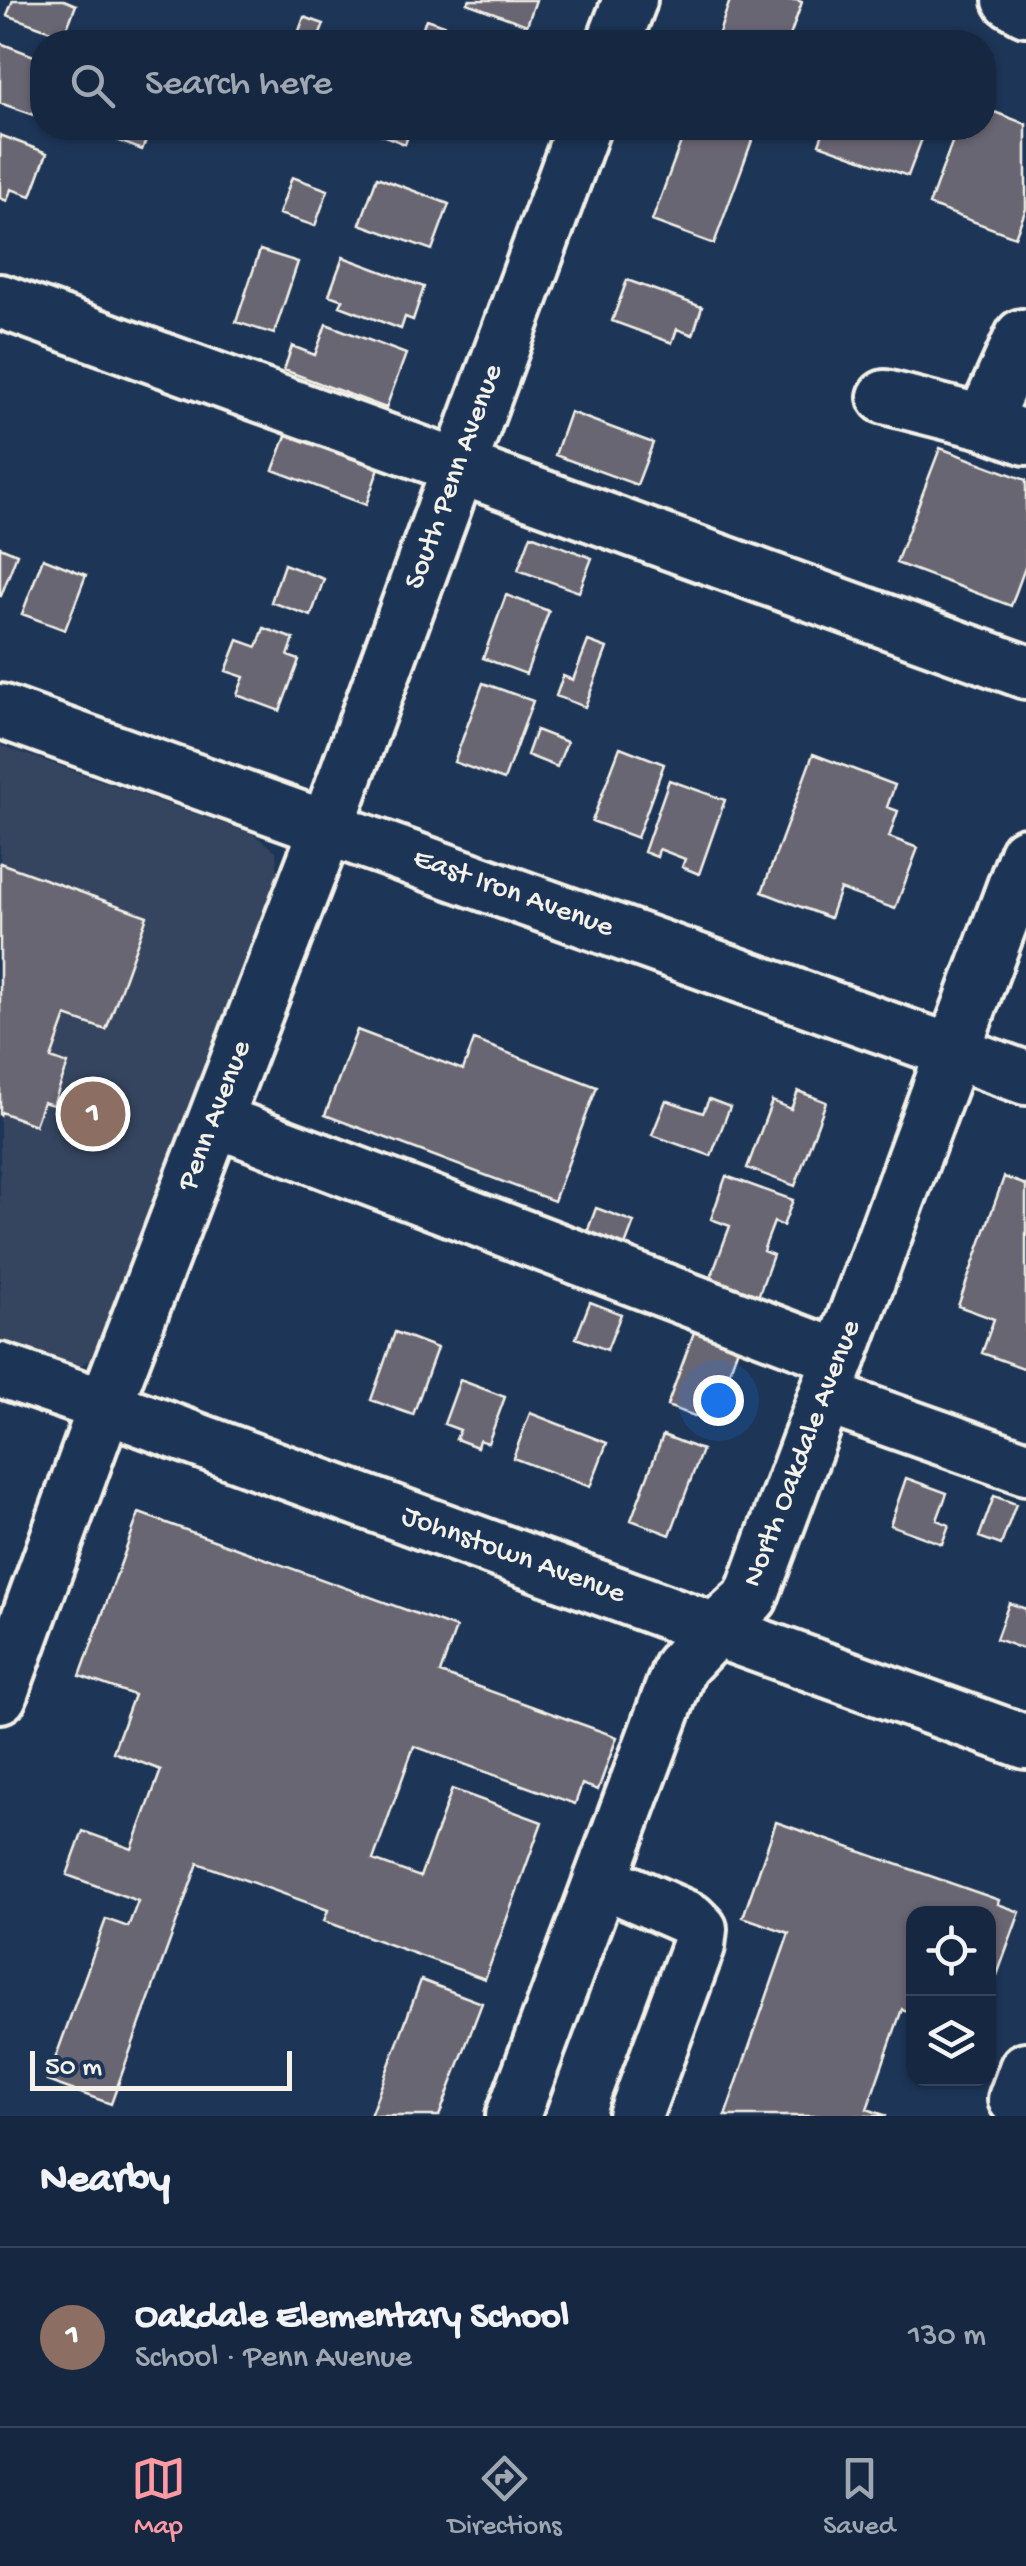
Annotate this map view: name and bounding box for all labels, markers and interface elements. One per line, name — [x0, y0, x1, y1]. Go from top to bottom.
search box — [30, 30, 996, 140]
icon: search — [65, 58, 120, 113]
text: Search here — [145, 63, 332, 107]
street label: South Penn Avenue — [398, 359, 512, 594]
street label: East Iron Avenue — [408, 842, 618, 947]
street label: Penn Avenue — [171, 1036, 261, 1197]
pin: 1 — [61, 1076, 126, 1152]
street label: North Oakdale Avenue — [736, 1315, 870, 1592]
your location — [693, 1375, 744, 1426]
street label: Johnstown Avenue — [396, 1499, 630, 1613]
map controls — [906, 1906, 996, 2086]
button: locate — [906, 1906, 996, 1996]
button: layers — [906, 1996, 996, 2086]
scale bar — [30, 2046, 292, 2090]
text: 50 m — [45, 2052, 102, 2085]
text: Nearby — [40, 2157, 170, 2206]
text: Oakdale Elementary School — [135, 2296, 569, 2340]
text: 1 — [66, 2318, 79, 2356]
text: 130 m — [908, 2318, 986, 2356]
text: School · Penn Avenue — [135, 2340, 412, 2378]
tab: Map — [131, 2451, 186, 2544]
tab: Directions — [448, 2451, 562, 2544]
tab: Saved — [823, 2451, 895, 2544]

